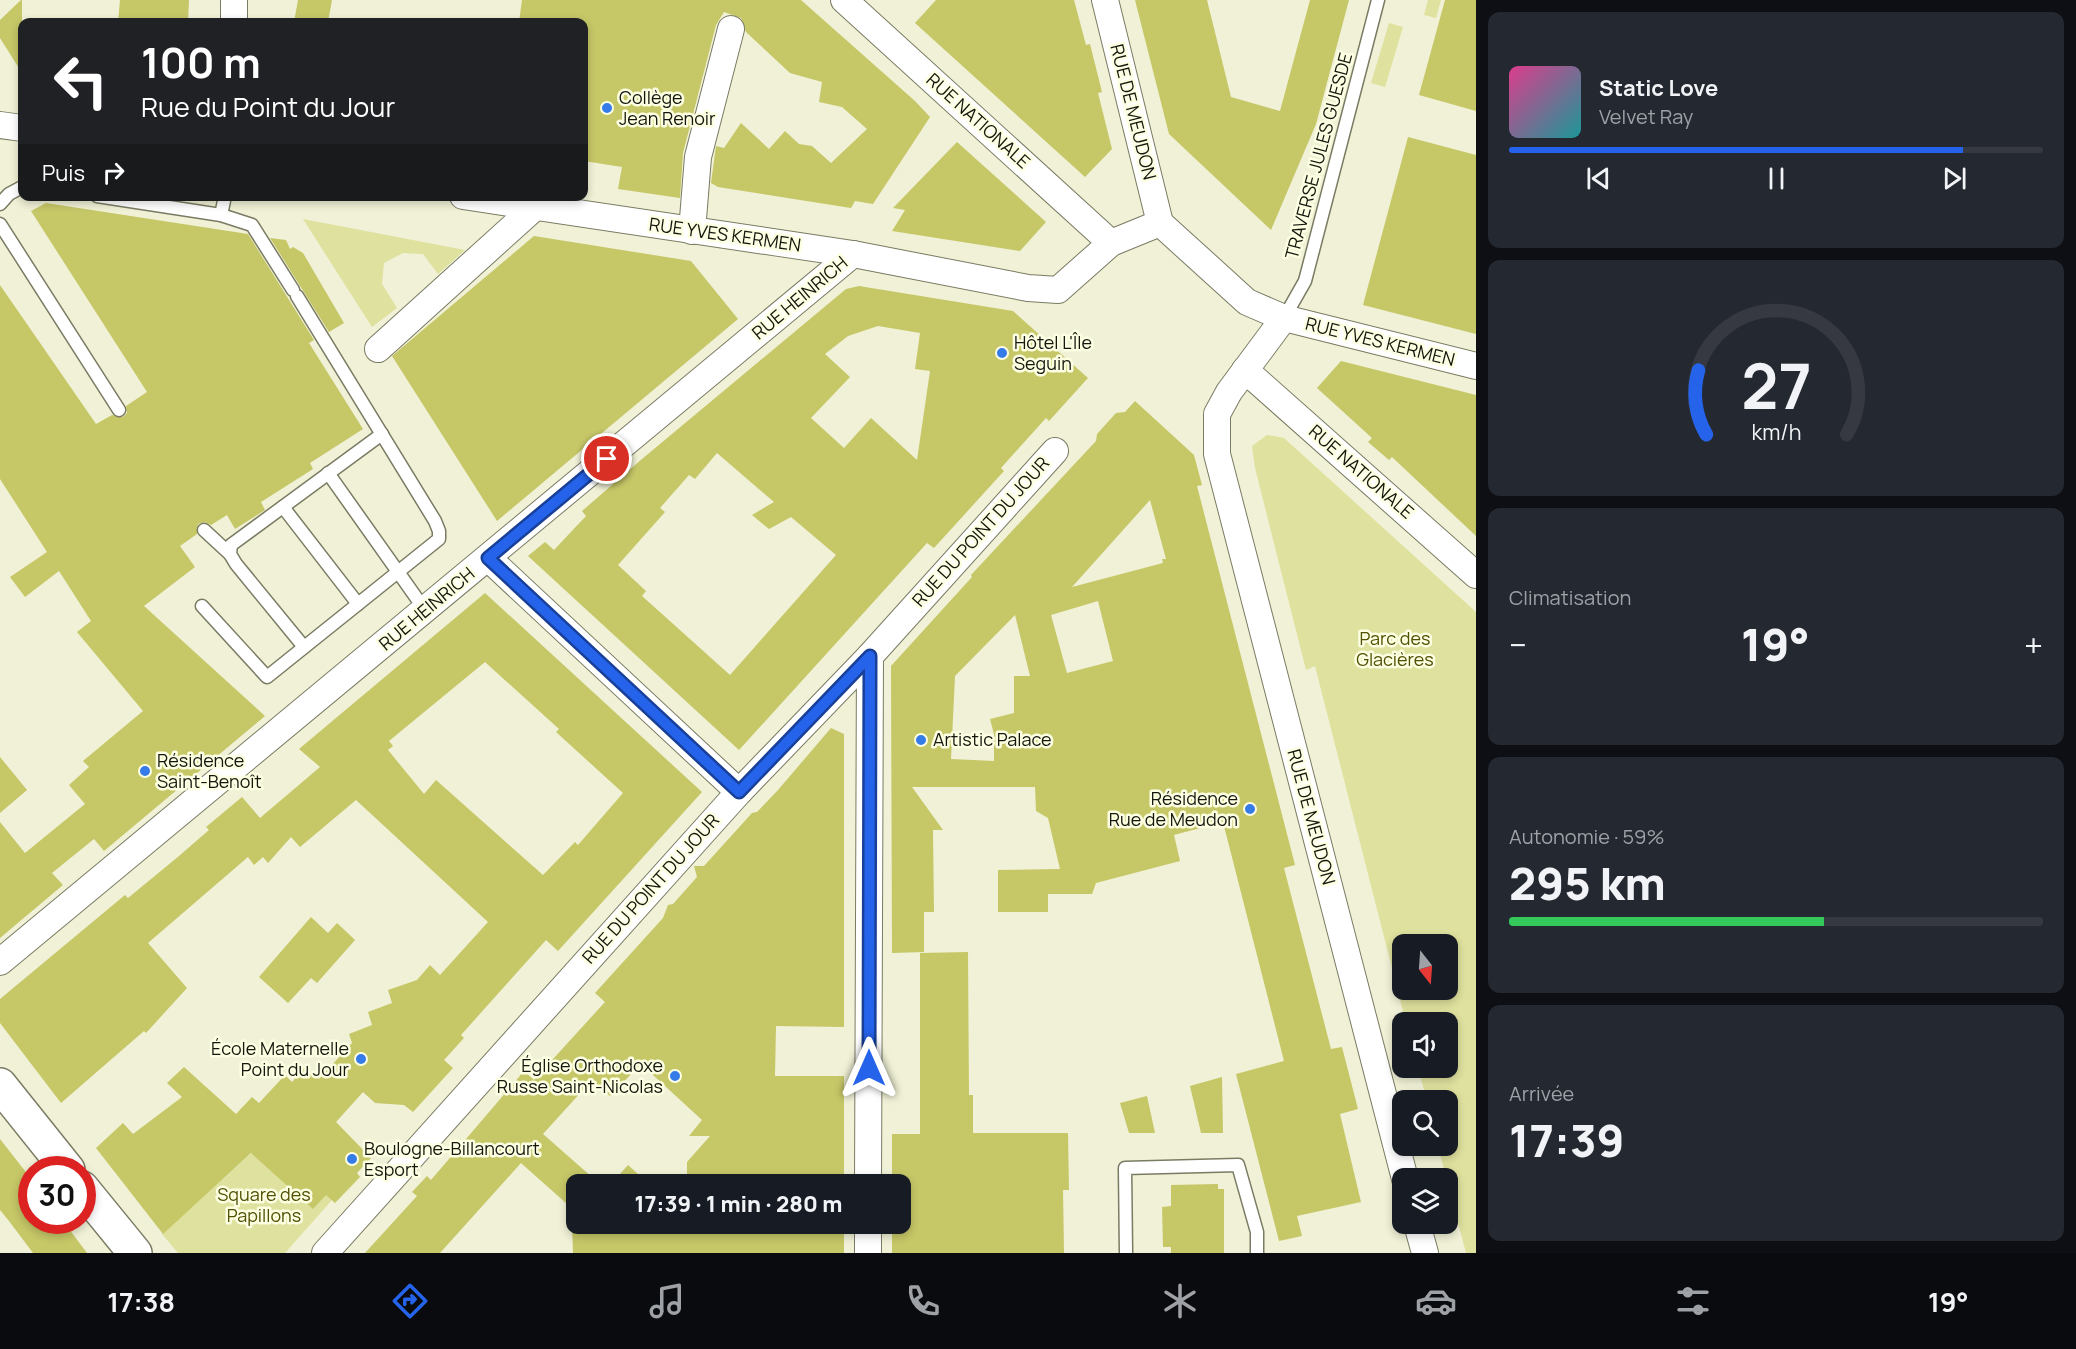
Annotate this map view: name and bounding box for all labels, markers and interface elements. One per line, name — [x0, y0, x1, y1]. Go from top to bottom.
text: 100 m — [141, 33, 261, 91]
street label: RUE DE MEUDON — [1105, 41, 1162, 182]
icon: left — [42, 42, 120, 120]
street label: TRAVERSE JULES GUESDE — [1279, 50, 1357, 262]
street label: RUE NATIONALE — [922, 67, 1036, 173]
text: Static Love — [1599, 73, 1718, 103]
place label: Collège Jean Renoir — [619, 85, 716, 130]
text: Rue du Point du Jour — [141, 88, 395, 125]
marker: Collège Jean Renoir — [600, 101, 614, 115]
text: Velvet Ray — [1599, 103, 1693, 130]
icon: right — [97, 156, 130, 189]
text: Puis — [42, 158, 85, 188]
icon: previous — [1582, 162, 1615, 195]
icon: pause — [1760, 162, 1793, 195]
icon: next — [1938, 162, 1971, 195]
street label: RUE YVES KERMEN — [648, 211, 803, 257]
street label: RUE HEINRICH — [747, 250, 852, 344]
street label: RUE YVES KERMEN — [1303, 311, 1457, 371]
place label: Hôtel L'Île Seguin — [1014, 330, 1092, 375]
text: 27 — [1741, 342, 1811, 428]
marker: Hôtel L'Île Seguin — [995, 346, 1009, 360]
text: km/h — [1751, 418, 1801, 447]
street label: RUE NATIONALE — [1304, 419, 1419, 523]
pin — [581, 433, 632, 484]
icon: arrive — [590, 442, 623, 475]
street label: RUE DU POINT DU JOUR — [906, 451, 1054, 611]
street label: RUE HEINRICH — [374, 561, 479, 655]
text: Climatisation — [1509, 584, 1631, 611]
text: 19° — [1741, 613, 1810, 675]
text: − — [1509, 622, 1527, 667]
text: + — [2024, 622, 2043, 667]
park label: Parc des Glacières — [1356, 626, 1434, 671]
place label: Artistic Palace — [933, 727, 1052, 751]
marker: Artistic Palace — [914, 733, 928, 747]
street label: RUE DE MEUDON — [1282, 746, 1342, 887]
place label: Résidence Saint-Benoît — [157, 748, 262, 793]
marker: Résidence Saint-Benoît — [138, 764, 152, 778]
place label: Résidence Rue de Meudon — [1109, 786, 1238, 831]
marker: Résidence Rue de Meudon — [1243, 802, 1257, 816]
street label: RUE DU POINT DU JOUR — [576, 808, 724, 968]
text: Autonomie · 59% — [1509, 823, 1664, 850]
text: 295 km — [1509, 852, 1666, 914]
north arrow — [1392, 934, 1458, 1000]
map controls — [1392, 934, 1458, 1234]
button: sound — [1392, 1012, 1458, 1078]
place label: École Maternelle Point du Jour — [211, 1036, 350, 1081]
position arrow — [837, 1036, 901, 1100]
marker: École Maternelle Point du Jour — [354, 1052, 368, 1066]
place label: Église Orthodoxe Russe Saint-Nicolas — [497, 1053, 663, 1098]
marker: Église Orthodoxe Russe Saint-Nicolas — [668, 1069, 682, 1083]
text: Arrivée — [1509, 1080, 1574, 1107]
button: search — [1392, 1090, 1458, 1156]
text: 17:39 — [1509, 1109, 1625, 1171]
place label: Boulogne-Billancourt Esport — [364, 1136, 540, 1181]
marker: Boulogne-Billancourt Esport — [345, 1152, 359, 1166]
speed limit sign: 30 — [18, 1156, 96, 1234]
button: layers — [1392, 1168, 1458, 1234]
park label: Square des Papillons — [217, 1182, 311, 1227]
text: 17:39 · 1 min · 280 m — [635, 1189, 842, 1219]
icon: directions — [389, 1280, 431, 1322]
icon: music — [646, 1280, 688, 1322]
icon: phone — [902, 1280, 944, 1322]
icon: climate — [1159, 1280, 1201, 1322]
icon: car — [1415, 1280, 1457, 1322]
icon: filters — [1672, 1280, 1714, 1322]
text: 17:38 — [107, 1283, 175, 1320]
text: 19° — [1928, 1283, 1969, 1320]

